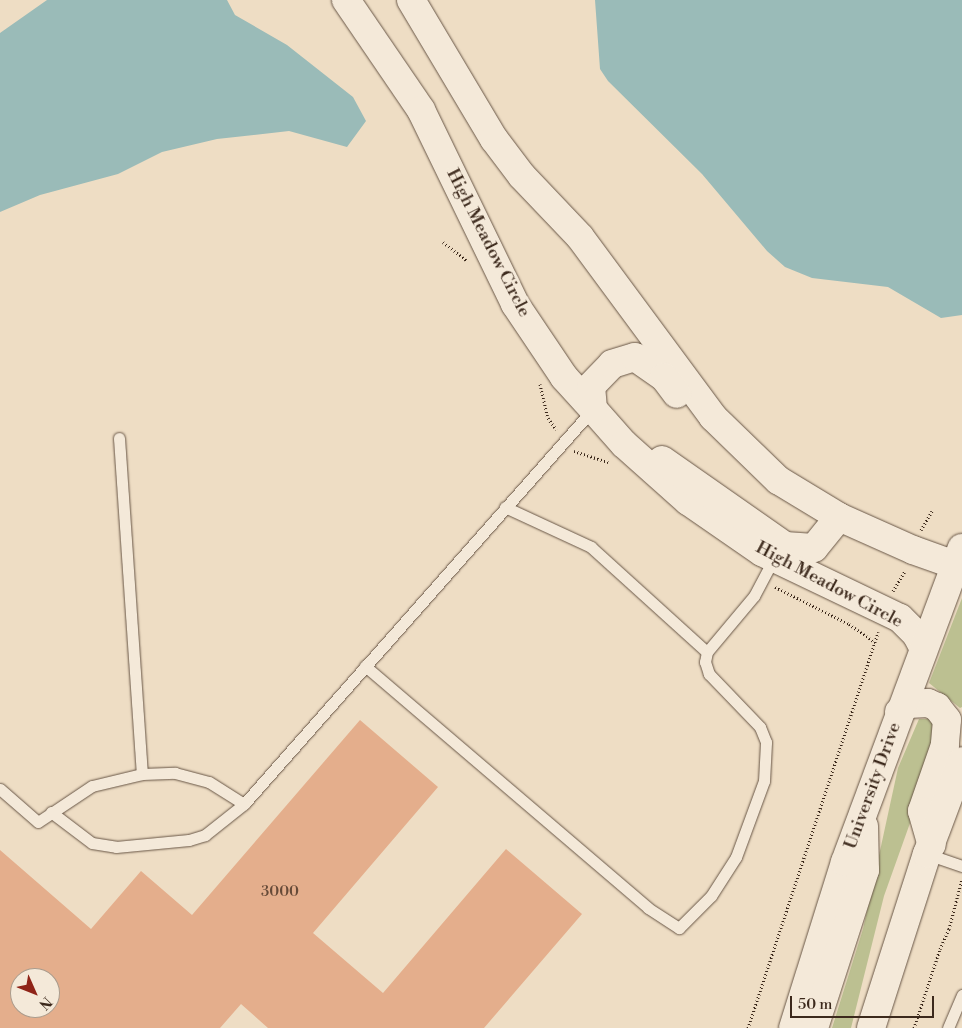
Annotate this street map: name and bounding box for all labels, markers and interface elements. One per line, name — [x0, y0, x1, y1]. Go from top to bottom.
street label: High Meadow Circle — [441, 165, 535, 321]
street label: High Meadow Circle — [752, 537, 906, 633]
street label: University Drive — [840, 720, 906, 852]
house number: 3000 — [261, 883, 299, 901]
north arrow — [10, 968, 60, 1018]
scale bar — [792, 986, 936, 1018]
text: N — [35, 992, 55, 1013]
text: 50 m — [798, 995, 832, 1014]

